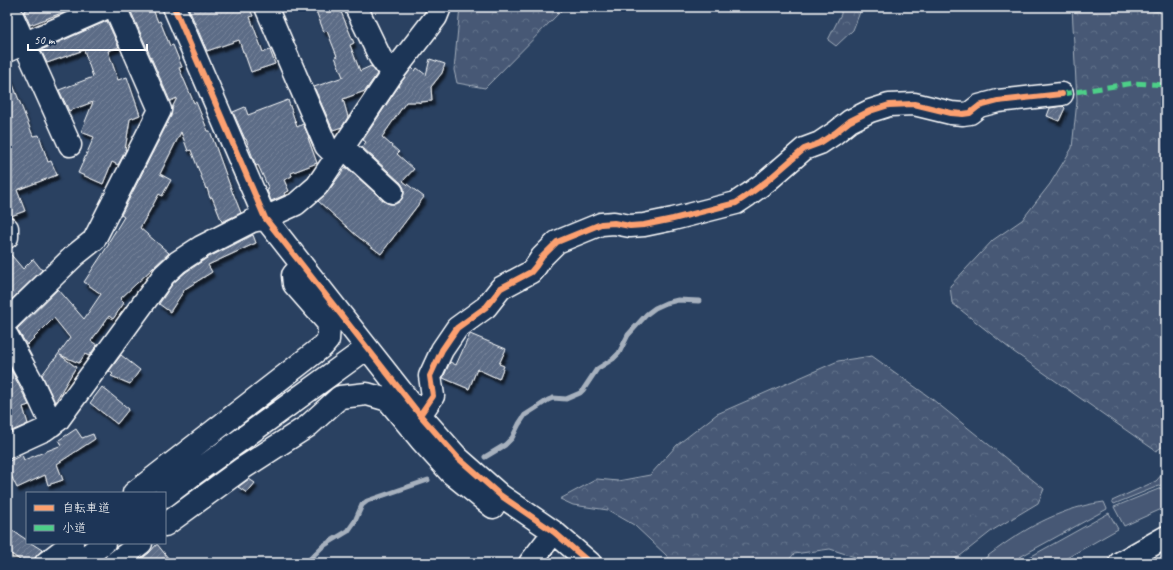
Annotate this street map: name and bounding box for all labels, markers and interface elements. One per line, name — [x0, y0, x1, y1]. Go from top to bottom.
scale bar — [28, 26, 147, 52]
text: 50 m — [34, 32, 56, 48]
legend — [26, 492, 166, 544]
text: 自転車道 — [62, 500, 110, 516]
text: 小道 — [62, 520, 86, 536]

